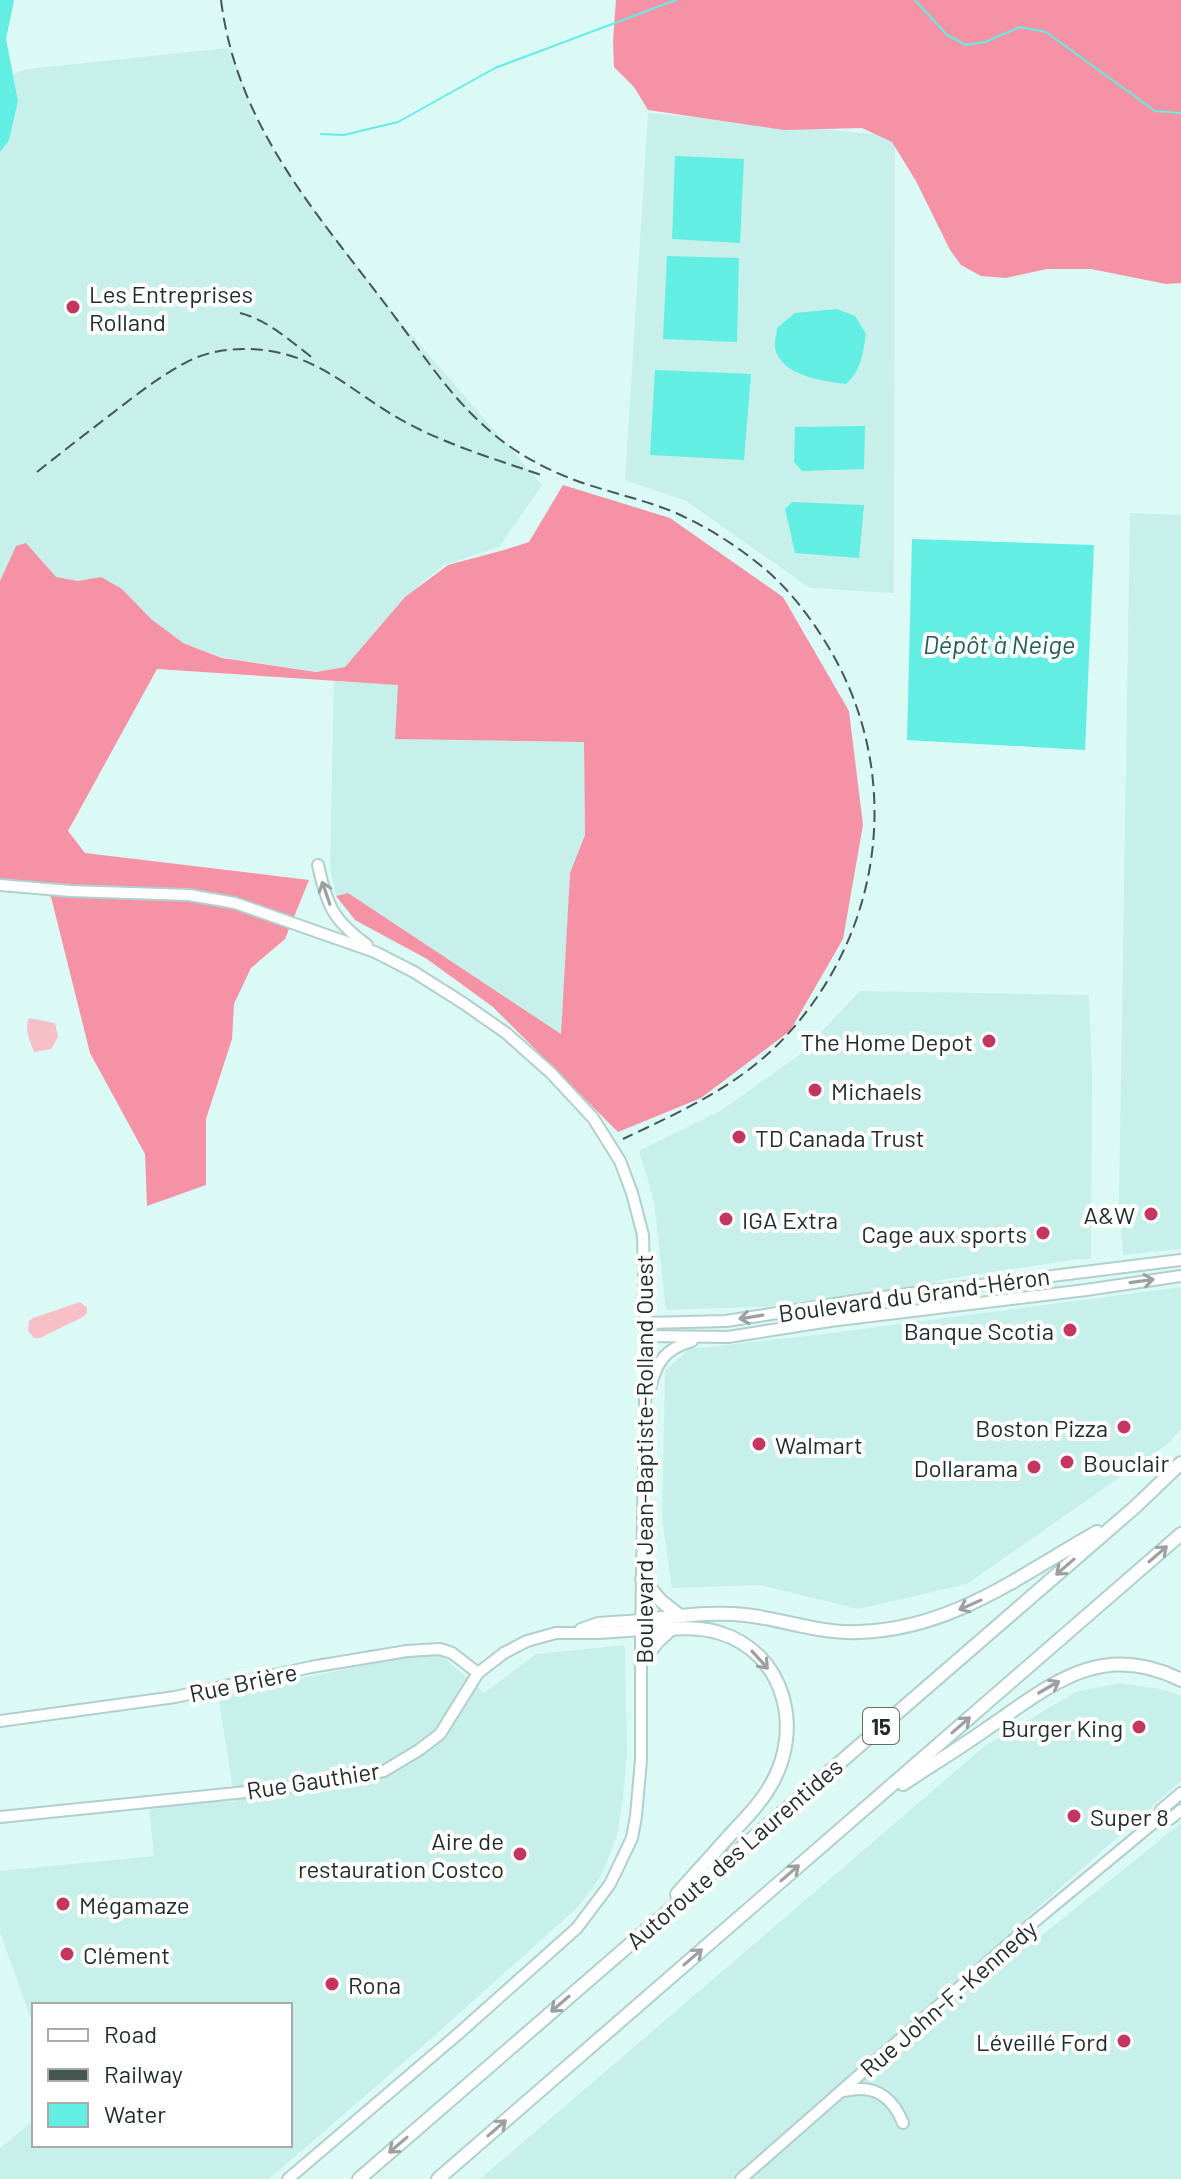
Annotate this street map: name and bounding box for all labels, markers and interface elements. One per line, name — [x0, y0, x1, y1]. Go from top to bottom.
place label: Les Entreprises Rolland — [89, 279, 253, 336]
marker: Les Entreprises Rolland — [64, 298, 82, 316]
water label: Dépôt à Neige — [923, 628, 1075, 659]
one-way arrow — [317, 881, 332, 906]
place label: The Home Depot — [801, 1027, 973, 1056]
marker: The Home Depot — [980, 1032, 998, 1050]
place label: Michaels — [831, 1076, 922, 1105]
marker: Michaels — [806, 1081, 824, 1099]
place label: TD Canada Trust — [755, 1123, 925, 1152]
marker: TD Canada Trust — [730, 1128, 748, 1146]
place label: A&W — [1084, 1200, 1135, 1229]
place label: IGA Extra — [742, 1205, 838, 1234]
marker: A&W — [1142, 1205, 1160, 1223]
marker: IGA Extra — [717, 1210, 735, 1228]
place label: Cage aux sports — [861, 1219, 1027, 1248]
marker: Cage aux sports — [1034, 1224, 1052, 1242]
street label: Boulevard Jean-Baptiste-Rolland Ouest — [629, 1254, 658, 1664]
street label: Boulevard du Grand-Héron — [776, 1261, 1052, 1327]
one-way arrow — [1129, 1273, 1155, 1288]
one-way arrow — [738, 1310, 764, 1325]
place label: Banque Scotia — [904, 1316, 1054, 1345]
marker: Banque Scotia — [1061, 1321, 1079, 1339]
place label: Boston Pizza — [975, 1413, 1108, 1442]
marker: Boston Pizza — [1115, 1418, 1133, 1436]
place label: Walmart — [775, 1430, 863, 1459]
marker: Walmart — [750, 1435, 768, 1453]
place label: Bouclair — [1083, 1448, 1169, 1477]
place label: Dollarama — [914, 1453, 1018, 1482]
marker: Bouclair — [1058, 1453, 1076, 1471]
marker: Dollarama — [1025, 1458, 1043, 1476]
one-way arrow — [1147, 1546, 1168, 1564]
one-way arrow — [1055, 1558, 1076, 1576]
one-way arrow — [959, 1598, 983, 1613]
one-way arrow — [750, 1649, 769, 1670]
street label: Rue Brière — [187, 1656, 299, 1708]
one-way arrow — [1037, 1679, 1060, 1695]
road number: 15 — [863, 1708, 899, 1744]
place label: Burger King — [1001, 1713, 1123, 1742]
one-way arrow — [951, 1716, 971, 1734]
marker: Burger King — [1130, 1718, 1148, 1736]
street label: Autoroute des Laurentides — [620, 1751, 848, 1955]
street label: Rue Gauthier — [244, 1755, 382, 1805]
place label: Super 8 — [1090, 1802, 1169, 1831]
marker: Super 8 — [1065, 1807, 1083, 1825]
place label: Aire de restauration Costco — [298, 1826, 504, 1883]
marker: Aire de restauration Costco — [511, 1845, 529, 1863]
one-way arrow — [779, 1865, 799, 1883]
place label: Mégamaze — [79, 1890, 190, 1919]
marker: Mégamaze — [54, 1895, 72, 1913]
street label: Rue John-F.-Kennedy — [854, 1913, 1042, 2083]
place label: Clément — [83, 1940, 170, 1969]
marker: Clément — [58, 1945, 76, 1963]
one-way arrow — [683, 1948, 703, 1966]
place label: Rona — [348, 1970, 401, 1999]
marker: Rona — [323, 1975, 341, 1993]
one-way arrow — [550, 1995, 570, 2013]
legend — [32, 2003, 292, 2147]
text: Road — [104, 2019, 157, 2048]
place label: Léveillé Ford — [976, 2027, 1108, 2056]
marker: Léveillé Ford — [1115, 2032, 1133, 2050]
text: Railway — [104, 2059, 183, 2088]
text: Water — [104, 2099, 166, 2128]
one-way arrow — [487, 2119, 507, 2137]
one-way arrow — [388, 2136, 409, 2154]

